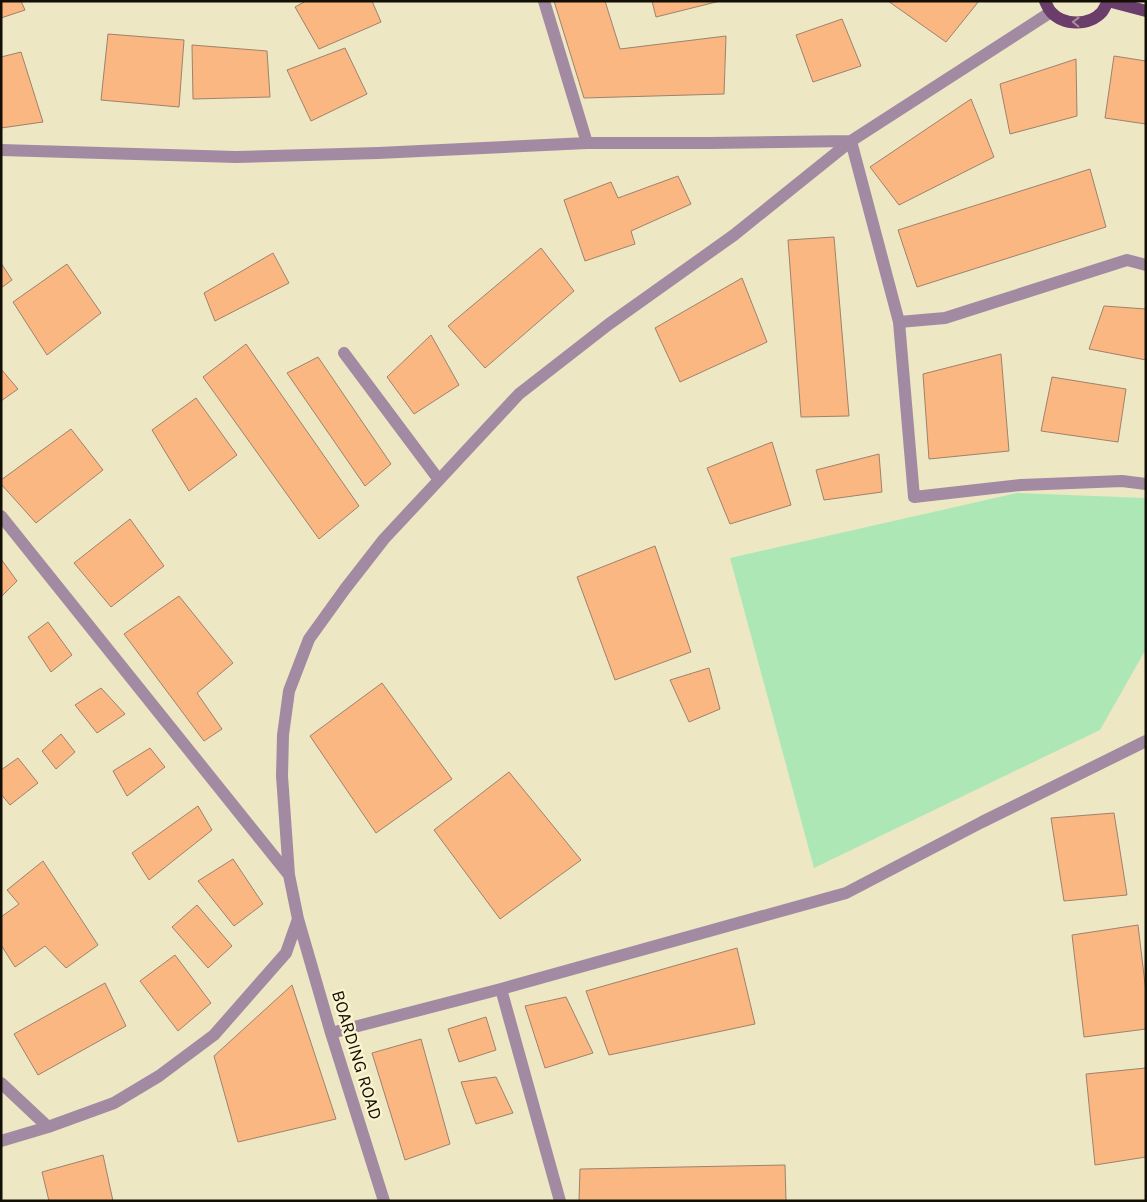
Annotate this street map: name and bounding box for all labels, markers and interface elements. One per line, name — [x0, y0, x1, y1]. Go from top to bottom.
one-way arrow — [1072, 17, 1080, 27]
street label: BOARDING ROAD — [327, 988, 387, 1122]

